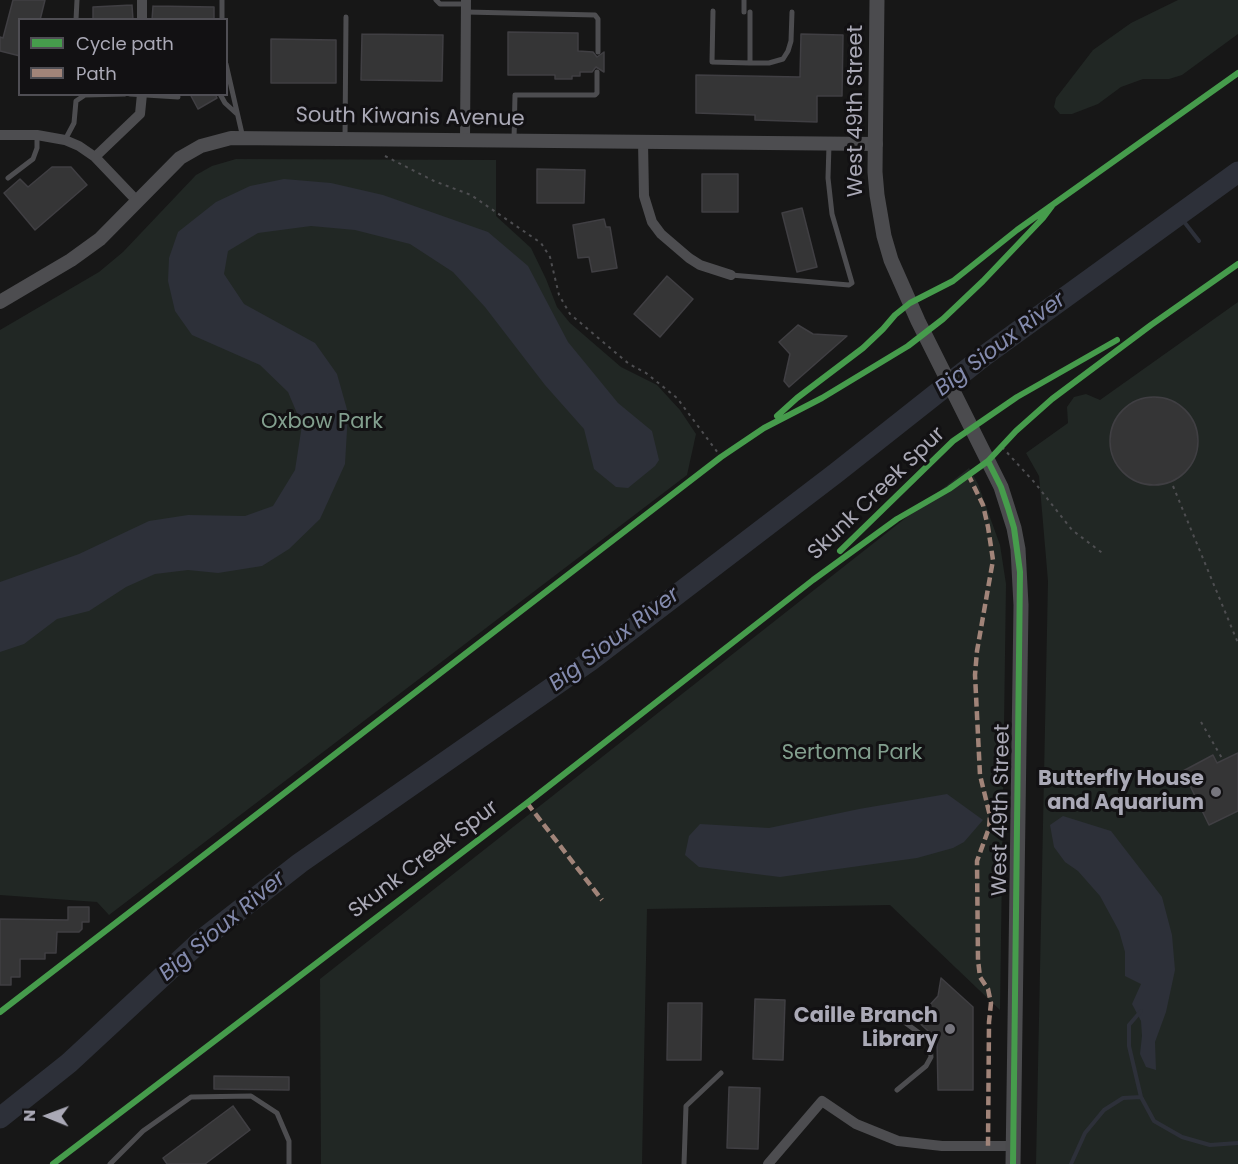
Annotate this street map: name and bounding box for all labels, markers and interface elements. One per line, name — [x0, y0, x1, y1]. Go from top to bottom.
legend — [18, 18, 228, 96]
street label: West 49th Street — [844, 25, 870, 197]
text: Cycle path — [76, 31, 174, 56]
text: Path — [76, 61, 117, 86]
street label: South Kiwanis Avenue — [295, 103, 525, 133]
water label: Big Sioux River — [930, 287, 1072, 403]
park label: Oxbow Park — [261, 410, 383, 436]
street label: Skunk Creek Spur — [803, 422, 951, 566]
water label: Big Sioux River — [544, 582, 686, 698]
street label: West 49th Street — [988, 724, 1016, 896]
park label: Sertoma Park — [782, 741, 922, 767]
place label: Butterfly House and Aquarium — [1038, 767, 1204, 817]
marker: Butterfly House and Aquarium — [1209, 785, 1223, 799]
street label: Skunk Creek Spur — [344, 796, 504, 924]
water label: Big Sioux River — [154, 867, 292, 987]
place label: Caille Branch Library — [794, 1004, 938, 1054]
marker: Caille Branch Library — [943, 1022, 957, 1036]
north arrow — [18, 1086, 78, 1146]
text: N — [18, 1109, 41, 1122]

